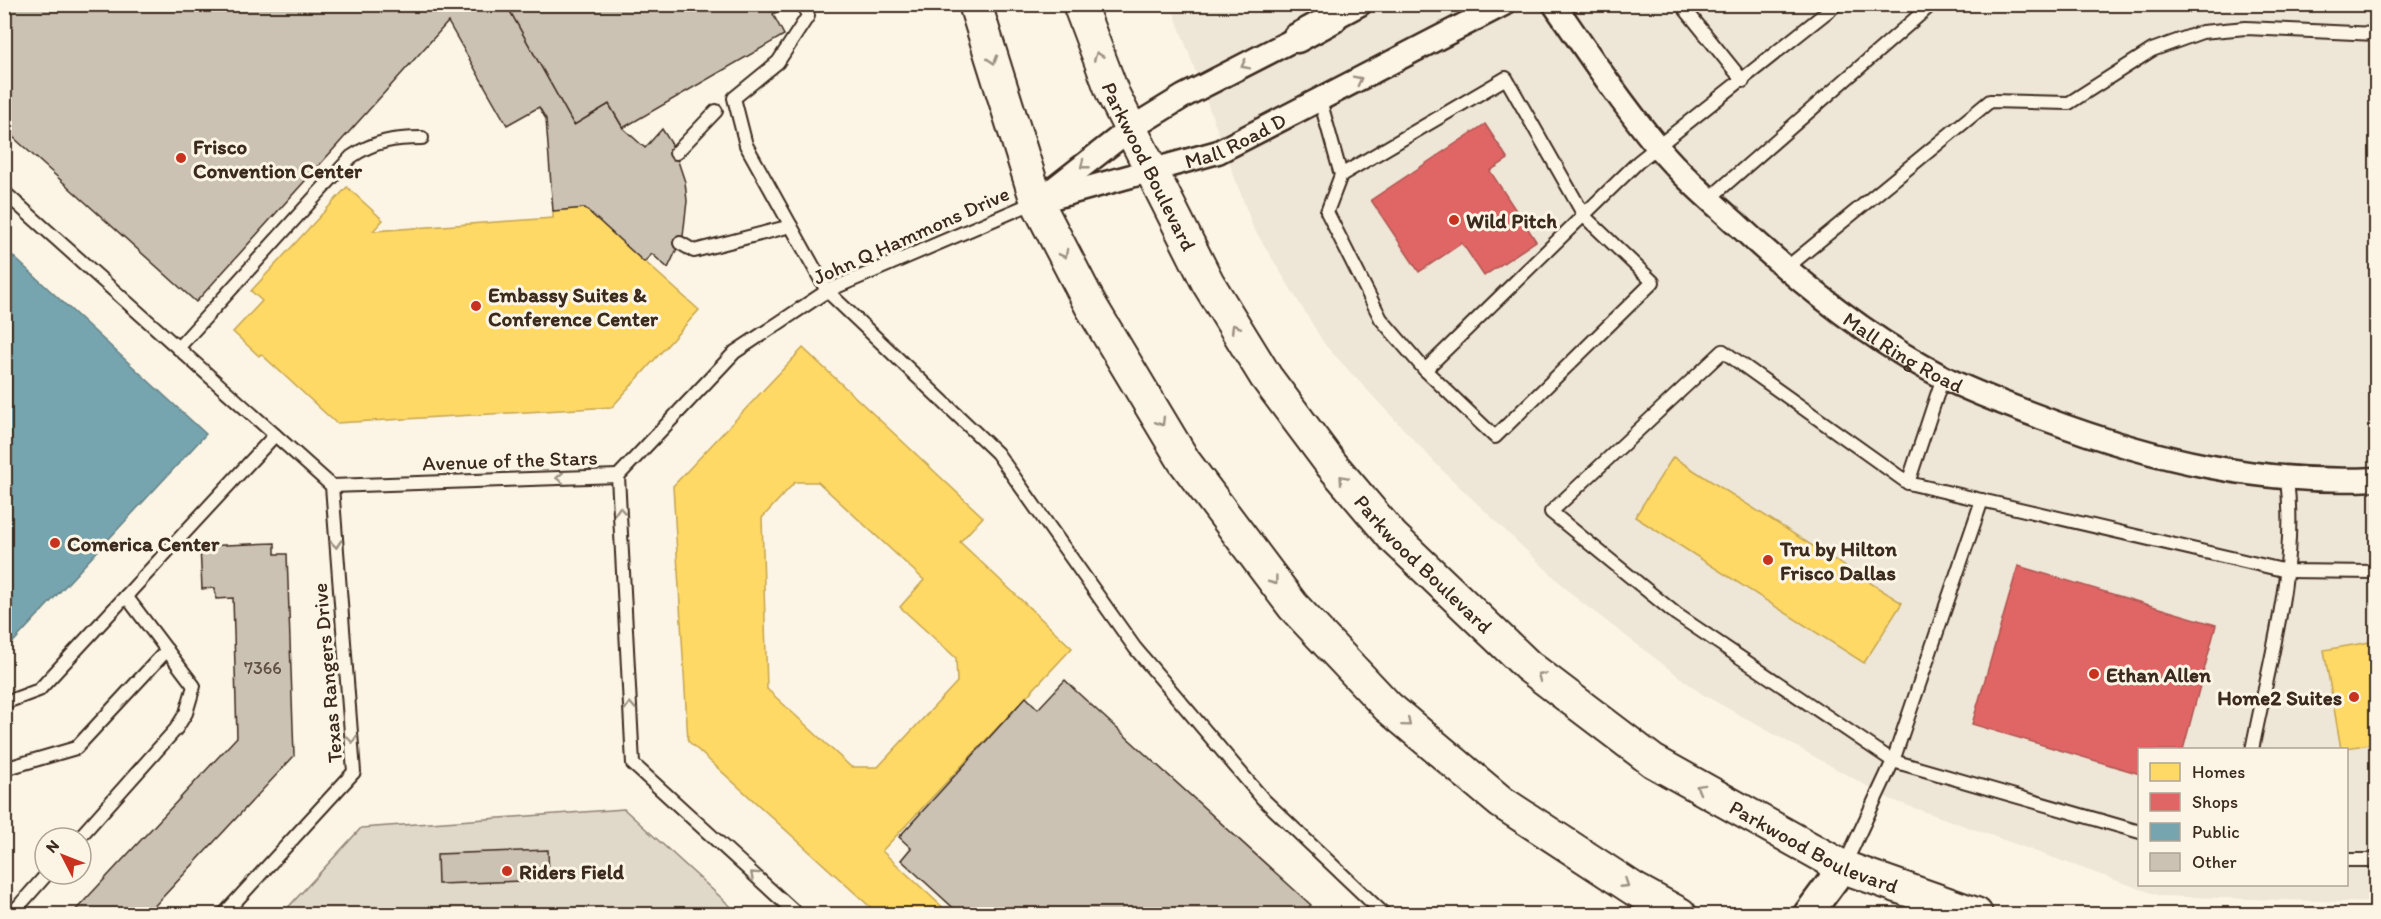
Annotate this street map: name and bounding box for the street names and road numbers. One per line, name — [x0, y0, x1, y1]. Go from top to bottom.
street label: Parkwood Boulevard — [1097, 78, 1202, 255]
street label: Mall Road D — [1182, 107, 1290, 173]
street label: John Q Hammons Drive — [809, 180, 1013, 290]
street label: Mall Ring Road — [1839, 306, 1967, 398]
street label: Avenue of the Stars — [422, 444, 598, 476]
street label: Parkwood Boulevard — [1350, 489, 1498, 638]
street label: Texas Rangers Drive — [307, 582, 347, 764]
street label: Parkwood Boulevard — [1725, 794, 1902, 898]

